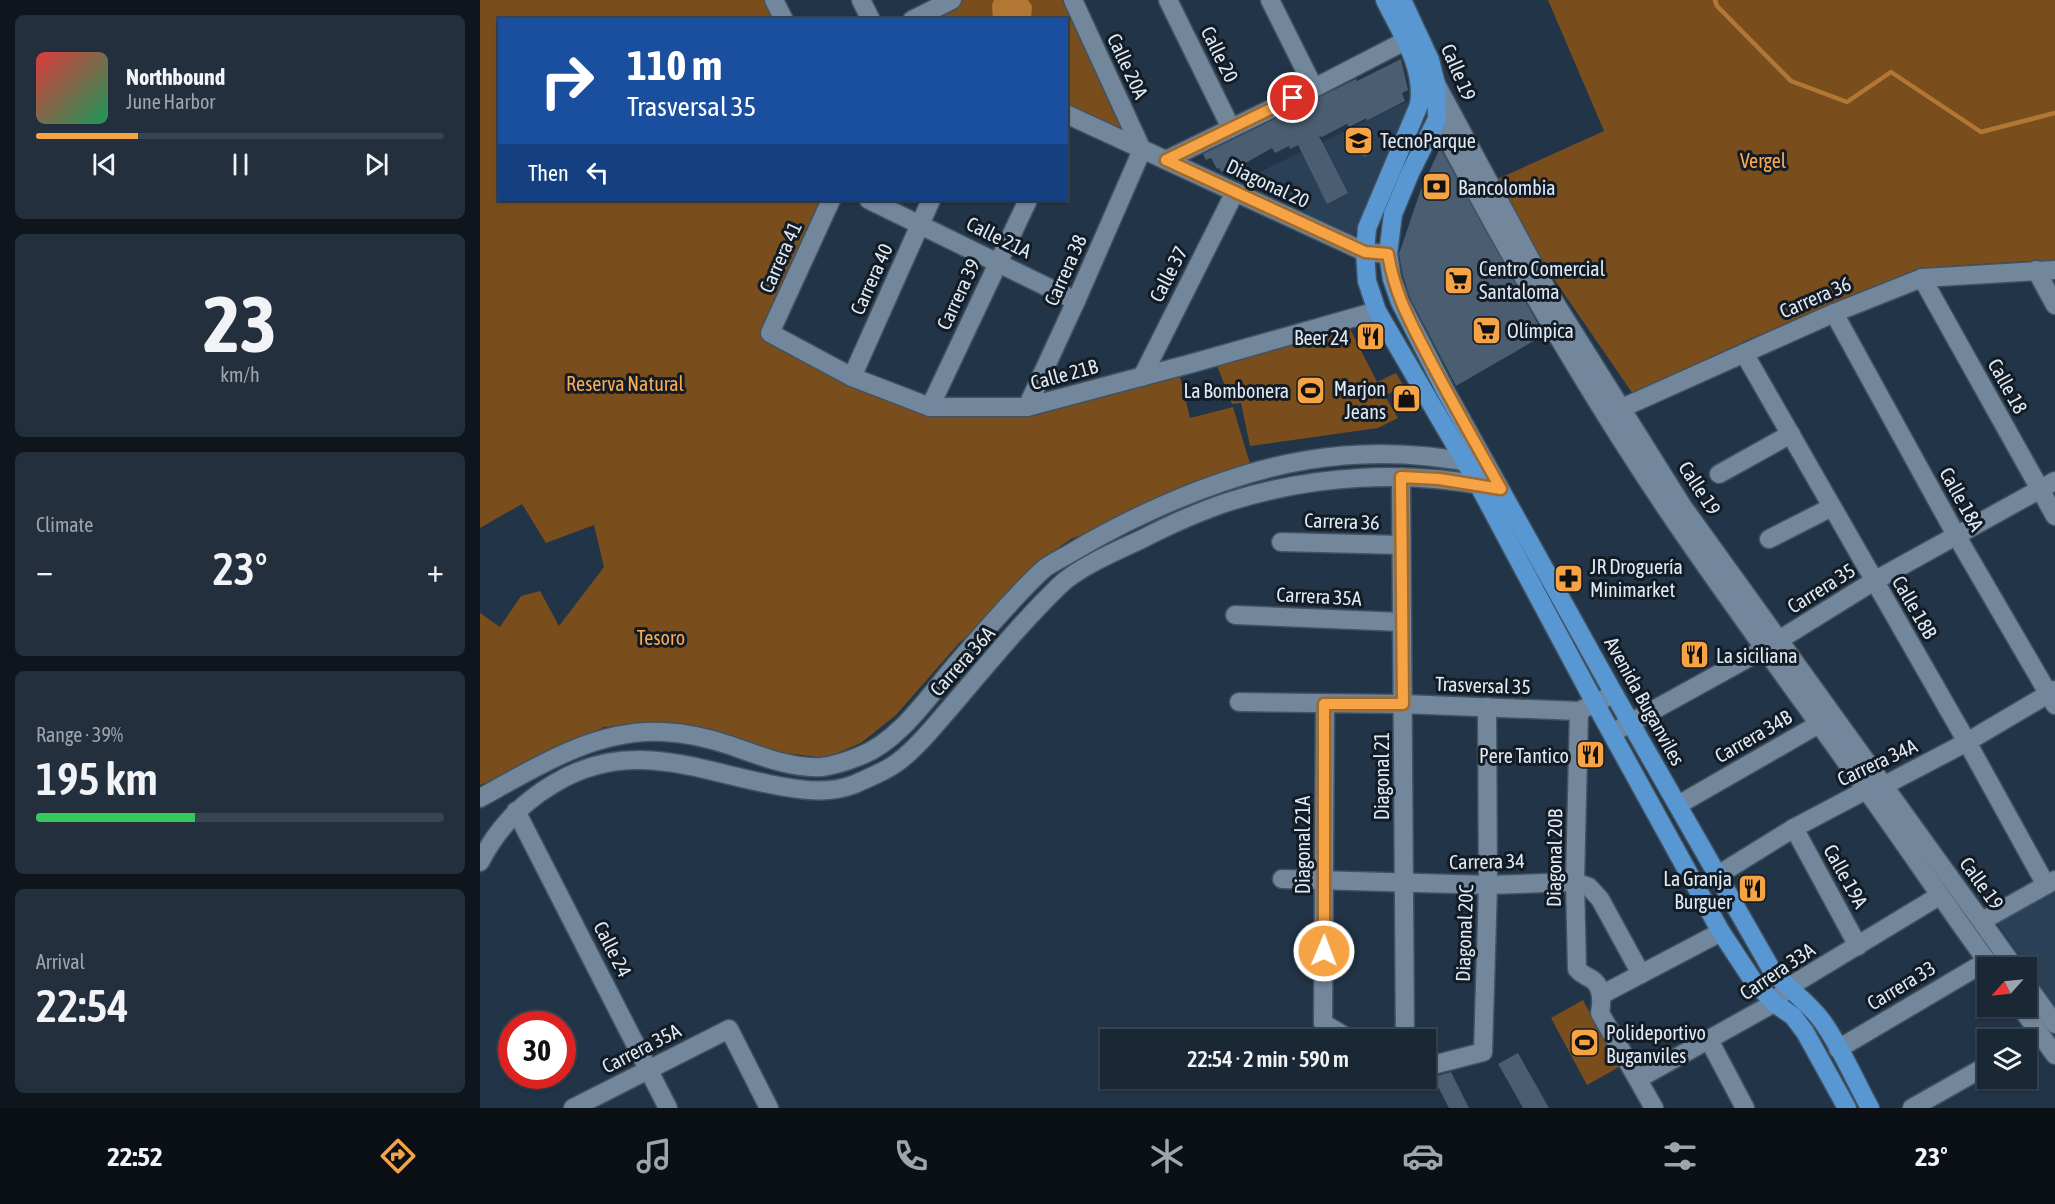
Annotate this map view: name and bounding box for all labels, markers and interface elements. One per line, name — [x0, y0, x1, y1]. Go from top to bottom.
street label: Calle 20 — [1197, 22, 1243, 86]
street label: Calle 20A — [1103, 30, 1153, 102]
street label: Calle 19 — [1437, 40, 1481, 104]
text: 110 m — [627, 41, 722, 89]
icon: right — [528, 42, 606, 120]
text: Northbound — [126, 64, 225, 90]
pin — [1267, 72, 1318, 123]
icon: arrive — [1276, 81, 1309, 114]
text: June Harbor — [126, 90, 215, 113]
text: Trasversal 35 — [627, 91, 756, 122]
school or university icon: TecnoParque — [1343, 124, 1375, 156]
place label: TecnoParque — [1380, 129, 1476, 152]
icon: previous — [88, 148, 121, 181]
icon: pause — [224, 148, 257, 181]
icon: next — [360, 148, 393, 181]
park label: Vergel — [1740, 149, 1787, 172]
street label: Diagonal 20 — [1223, 154, 1313, 212]
icon: left — [581, 156, 614, 189]
text: Then — [528, 160, 569, 186]
bank icon: Bancolombia — [1421, 171, 1453, 203]
place label: Bancolombia — [1458, 176, 1556, 199]
street label: Calle 21A — [963, 212, 1035, 263]
street label: Carrera 41 — [754, 218, 806, 296]
street label: Carrera 38 — [1039, 231, 1091, 309]
street label: Carrera 40 — [845, 240, 897, 318]
street label: Calle 37 — [1144, 242, 1192, 306]
street label: Carrera 39 — [932, 255, 984, 333]
place label: Centro Comercial Santaloma — [1479, 257, 1606, 303]
supermarket icon: Centro Comercial Santaloma — [1442, 264, 1474, 296]
street label: Carrera 36 — [1776, 272, 1854, 322]
text: 23 — [203, 279, 277, 369]
supermarket icon: Olímpica — [1470, 314, 1502, 346]
place label: Olímpica — [1507, 319, 1574, 342]
restaurant icon: Beer 24 — [1354, 321, 1386, 353]
place label: Beer 24 — [1294, 326, 1349, 349]
street label: Calle 21B — [1028, 354, 1101, 394]
street label: Calle 18 — [1984, 354, 2032, 418]
text: km/h — [220, 363, 260, 386]
park label: Reserva Natural — [566, 372, 685, 395]
sports icon: La Bombonera — [1294, 374, 1326, 406]
place label: Marjon Jeans — [1334, 377, 1386, 423]
place label: La Bombonera — [1183, 379, 1289, 402]
shop icon: Marjon Jeans — [1391, 383, 1423, 415]
street label: Calle 19 — [1674, 457, 1726, 519]
street label: Calle 18A — [1935, 463, 1989, 535]
street label: Carrera 36 — [1304, 508, 1380, 534]
text: Climate — [36, 513, 93, 536]
text: 23° — [213, 543, 267, 595]
text: − — [36, 551, 53, 589]
text: + — [427, 551, 444, 589]
place label: JR Droguería Minimarket — [1590, 555, 1683, 601]
street label: Carrera 35 — [1783, 558, 1859, 618]
pharmacy icon: JR Droguería Minimarket — [1553, 562, 1585, 594]
street label: Calle 18B — [1888, 571, 1942, 643]
street label: Carrera 35A — [1276, 582, 1362, 610]
street label: Carrera 36A — [925, 621, 999, 700]
park label: Tesoro — [637, 626, 685, 649]
street label: Avenida Buganviles — [1600, 633, 1690, 769]
restaurant icon: La siciliana — [1679, 639, 1711, 671]
place label: La siciliana — [1716, 644, 1798, 667]
street label: Trasversal 35 — [1435, 672, 1531, 698]
street label: Carrera 34B — [1710, 705, 1796, 767]
text: Range · 39% — [36, 723, 123, 746]
street label: Diagonal 21 — [1370, 732, 1393, 820]
street label: Carrera 34A — [1833, 733, 1921, 790]
restaurant icon: Pere Tantico — [1574, 739, 1606, 771]
place label: Pere Tantico — [1479, 744, 1569, 767]
text: 195 km — [36, 753, 158, 805]
street label: Diagonal 21A — [1291, 796, 1314, 894]
street label: Diagonal 20B — [1542, 808, 1566, 907]
street label: Calle 19A — [1819, 840, 1873, 912]
street label: Carrera 34 — [1449, 849, 1525, 873]
street label: Calle 19 — [1955, 852, 2009, 914]
place label: La Granja Burguer — [1663, 867, 1733, 913]
restaurant icon: La Granja Burguer — [1737, 873, 1769, 905]
street label: Diagonal 20C — [1451, 884, 1477, 982]
street label: Calle 24 — [589, 917, 637, 981]
position arrow — [1292, 919, 1356, 983]
street label: Carrera 33A — [1735, 938, 1819, 1004]
text: Arrival — [36, 950, 85, 973]
street label: Carrera 33 — [1863, 956, 1939, 1014]
north arrow — [1977, 957, 2037, 1017]
map controls — [1977, 957, 2037, 1089]
text: 22:54 — [36, 980, 129, 1032]
speed limit sign: 30 — [498, 1011, 576, 1089]
street label: Carrera 35A — [598, 1018, 684, 1078]
place label: Polideportivo Buganviles — [1606, 1021, 1706, 1067]
sports icon: Polideportivo Buganviles — [1569, 1027, 1601, 1059]
button: layers — [1977, 1029, 2037, 1089]
text: 22:54 · 2 min · 590 m — [1187, 1046, 1349, 1072]
icon: directions — [377, 1135, 419, 1177]
icon: music — [633, 1135, 675, 1177]
icon: phone — [890, 1135, 932, 1177]
icon: climate — [1146, 1135, 1188, 1177]
icon: car — [1402, 1135, 1444, 1177]
icon: filters — [1659, 1135, 1701, 1177]
text: 22:52 — [107, 1141, 163, 1172]
text: 23° — [1915, 1141, 1948, 1172]

